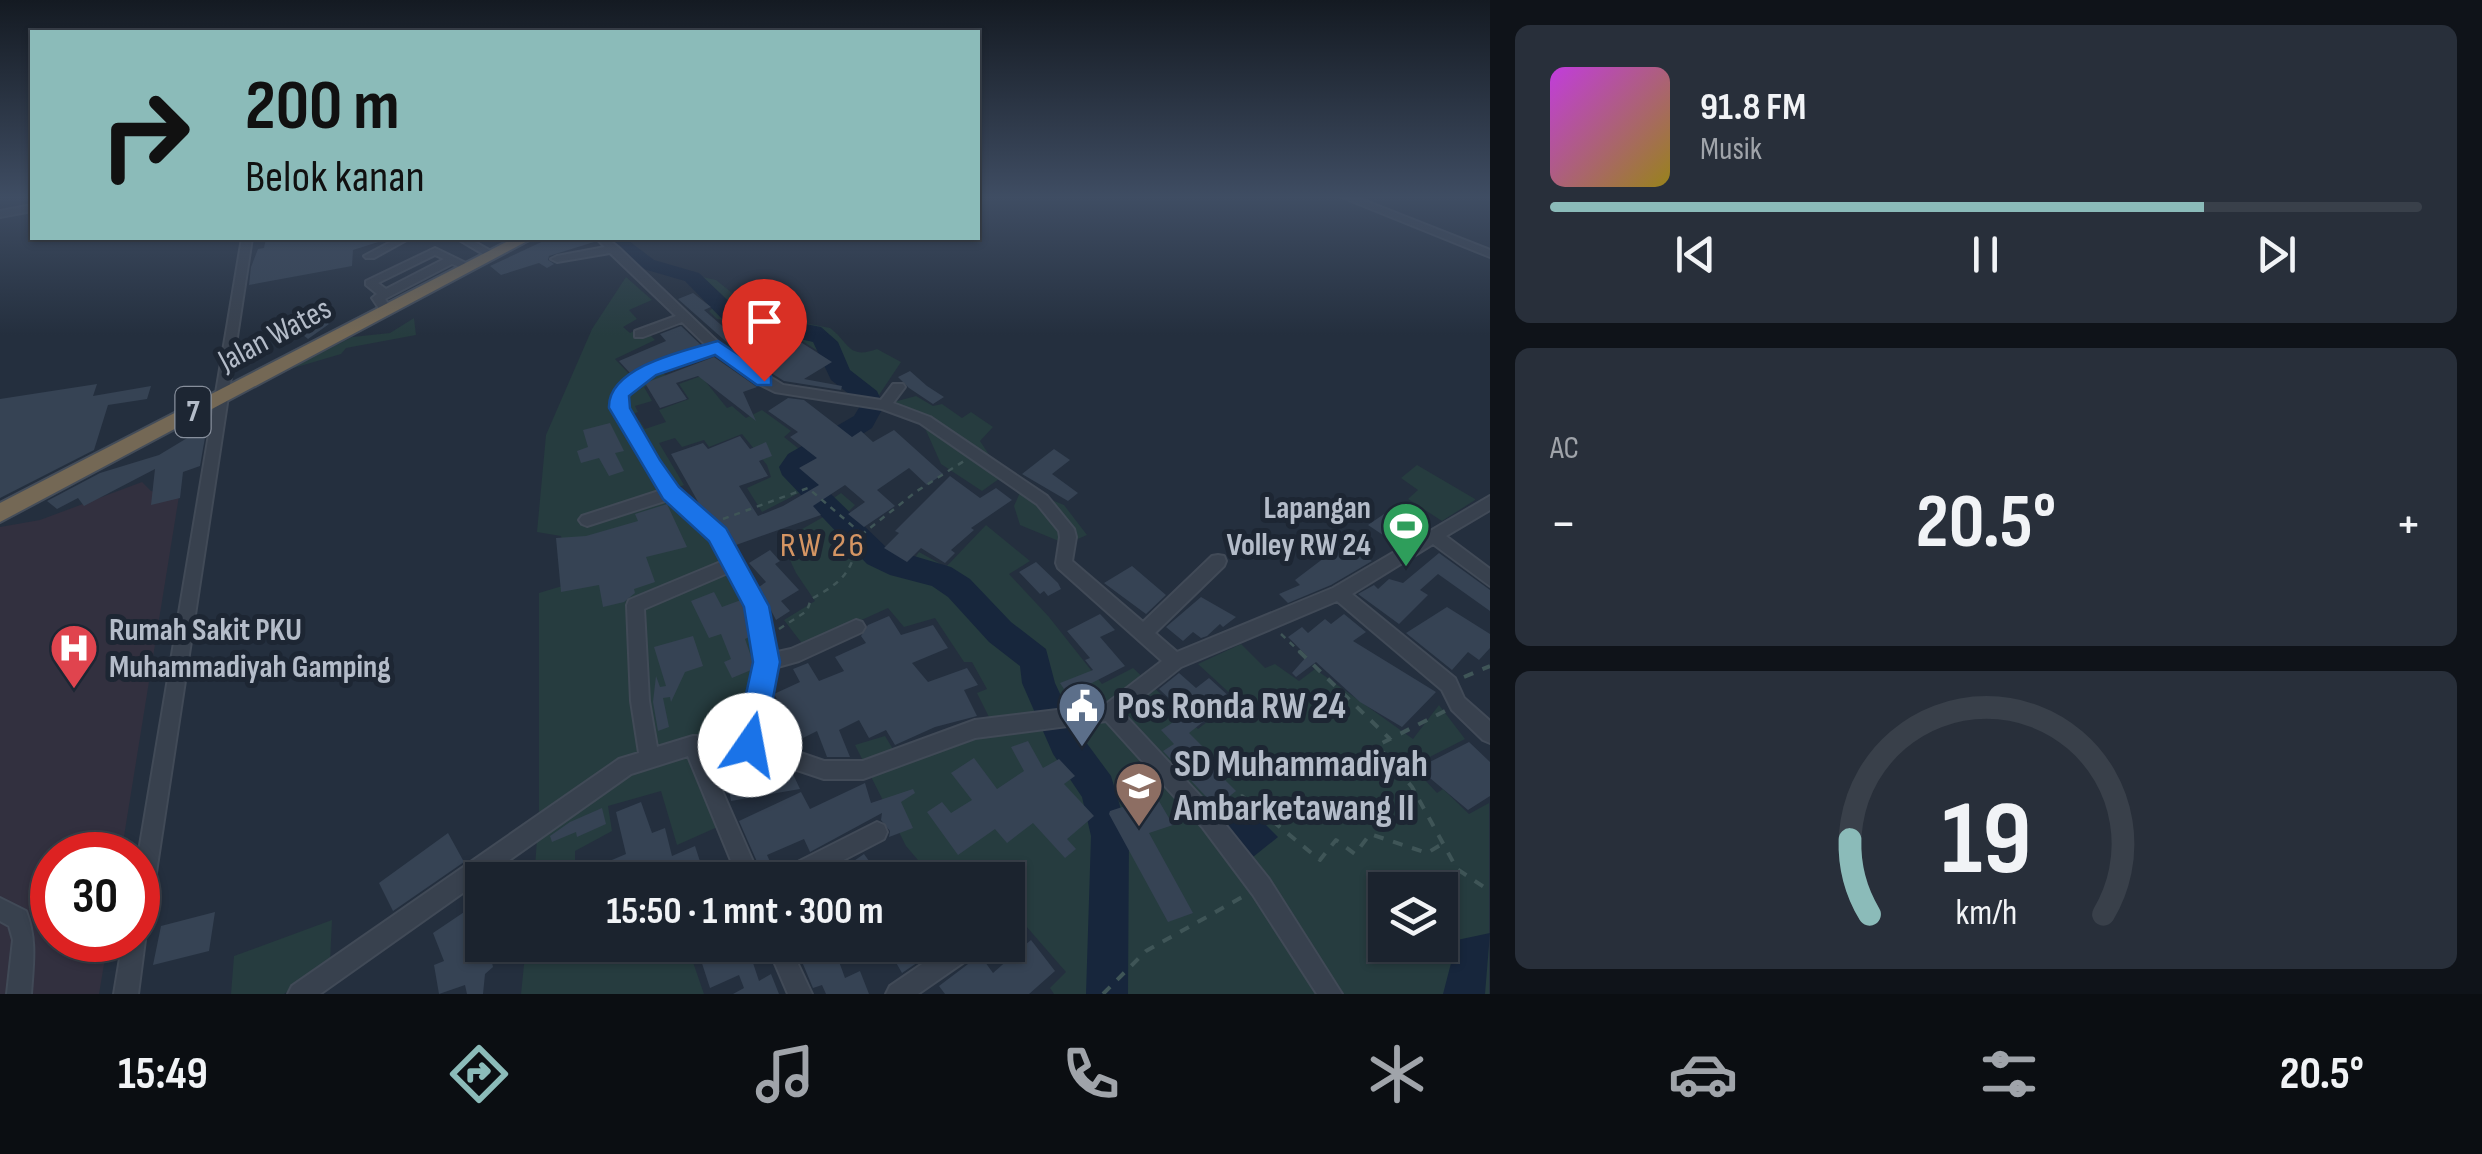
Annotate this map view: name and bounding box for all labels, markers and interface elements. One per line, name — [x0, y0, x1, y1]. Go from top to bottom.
text: 200 m — [245, 65, 400, 149]
icon: right — [80, 70, 210, 200]
text: 91.8 FM — [1700, 85, 1806, 130]
text: Musik — [1700, 130, 1762, 169]
text: Belok kanan — [245, 150, 425, 205]
icon: previous — [1668, 227, 1723, 282]
icon: pause — [1958, 227, 2013, 282]
icon: next — [2249, 227, 2304, 282]
pin — [722, 279, 807, 382]
street label: Jalan Wates — [211, 289, 338, 381]
icon: arrive — [737, 294, 792, 349]
road number: 7 — [176, 387, 210, 437]
text: AC — [1550, 429, 1579, 468]
text: 20.5° — [1916, 478, 2056, 569]
place label: Lapangan Volley RW 24 — [1226, 489, 1371, 565]
text: − — [1550, 491, 1577, 558]
text: + — [2395, 491, 2422, 558]
sports icon: Lapangan Volley RW 24 — [1380, 500, 1432, 568]
district label: RW 26 — [780, 524, 866, 567]
place label: Rumah Sakit PKU Muhammadiyah Gamping — [109, 611, 391, 687]
hospital icon: Rumah Sakit PKU Muhammadiyah Gamping — [48, 622, 100, 690]
public building icon: Pos Ronda RW 24 — [1056, 680, 1108, 748]
place label: Pos Ronda RW 24 — [1117, 684, 1346, 729]
position arrow — [698, 693, 802, 797]
place label: SD Muhammadiyah Ambarketawang II — [1173, 742, 1428, 831]
school or university icon: SD Muhammadiyah Ambarketawang II — [1113, 760, 1165, 828]
text: 19 — [1941, 778, 2031, 903]
speed limit sign: 30 — [30, 832, 160, 962]
map controls — [1368, 872, 1458, 962]
button: layers — [1368, 872, 1458, 962]
text: 15:50 · 1 mnt · 300 m — [607, 889, 883, 934]
text: km/h — [1955, 892, 2017, 935]
icon: directions — [444, 1039, 514, 1109]
icon: music — [750, 1039, 820, 1109]
icon: phone — [1056, 1039, 1126, 1109]
icon: climate — [1362, 1039, 1432, 1109]
icon: car — [1668, 1039, 1738, 1109]
icon: filters — [1974, 1039, 2044, 1109]
text: 15:49 — [118, 1047, 208, 1102]
text: 20.5° — [2280, 1047, 2364, 1102]

